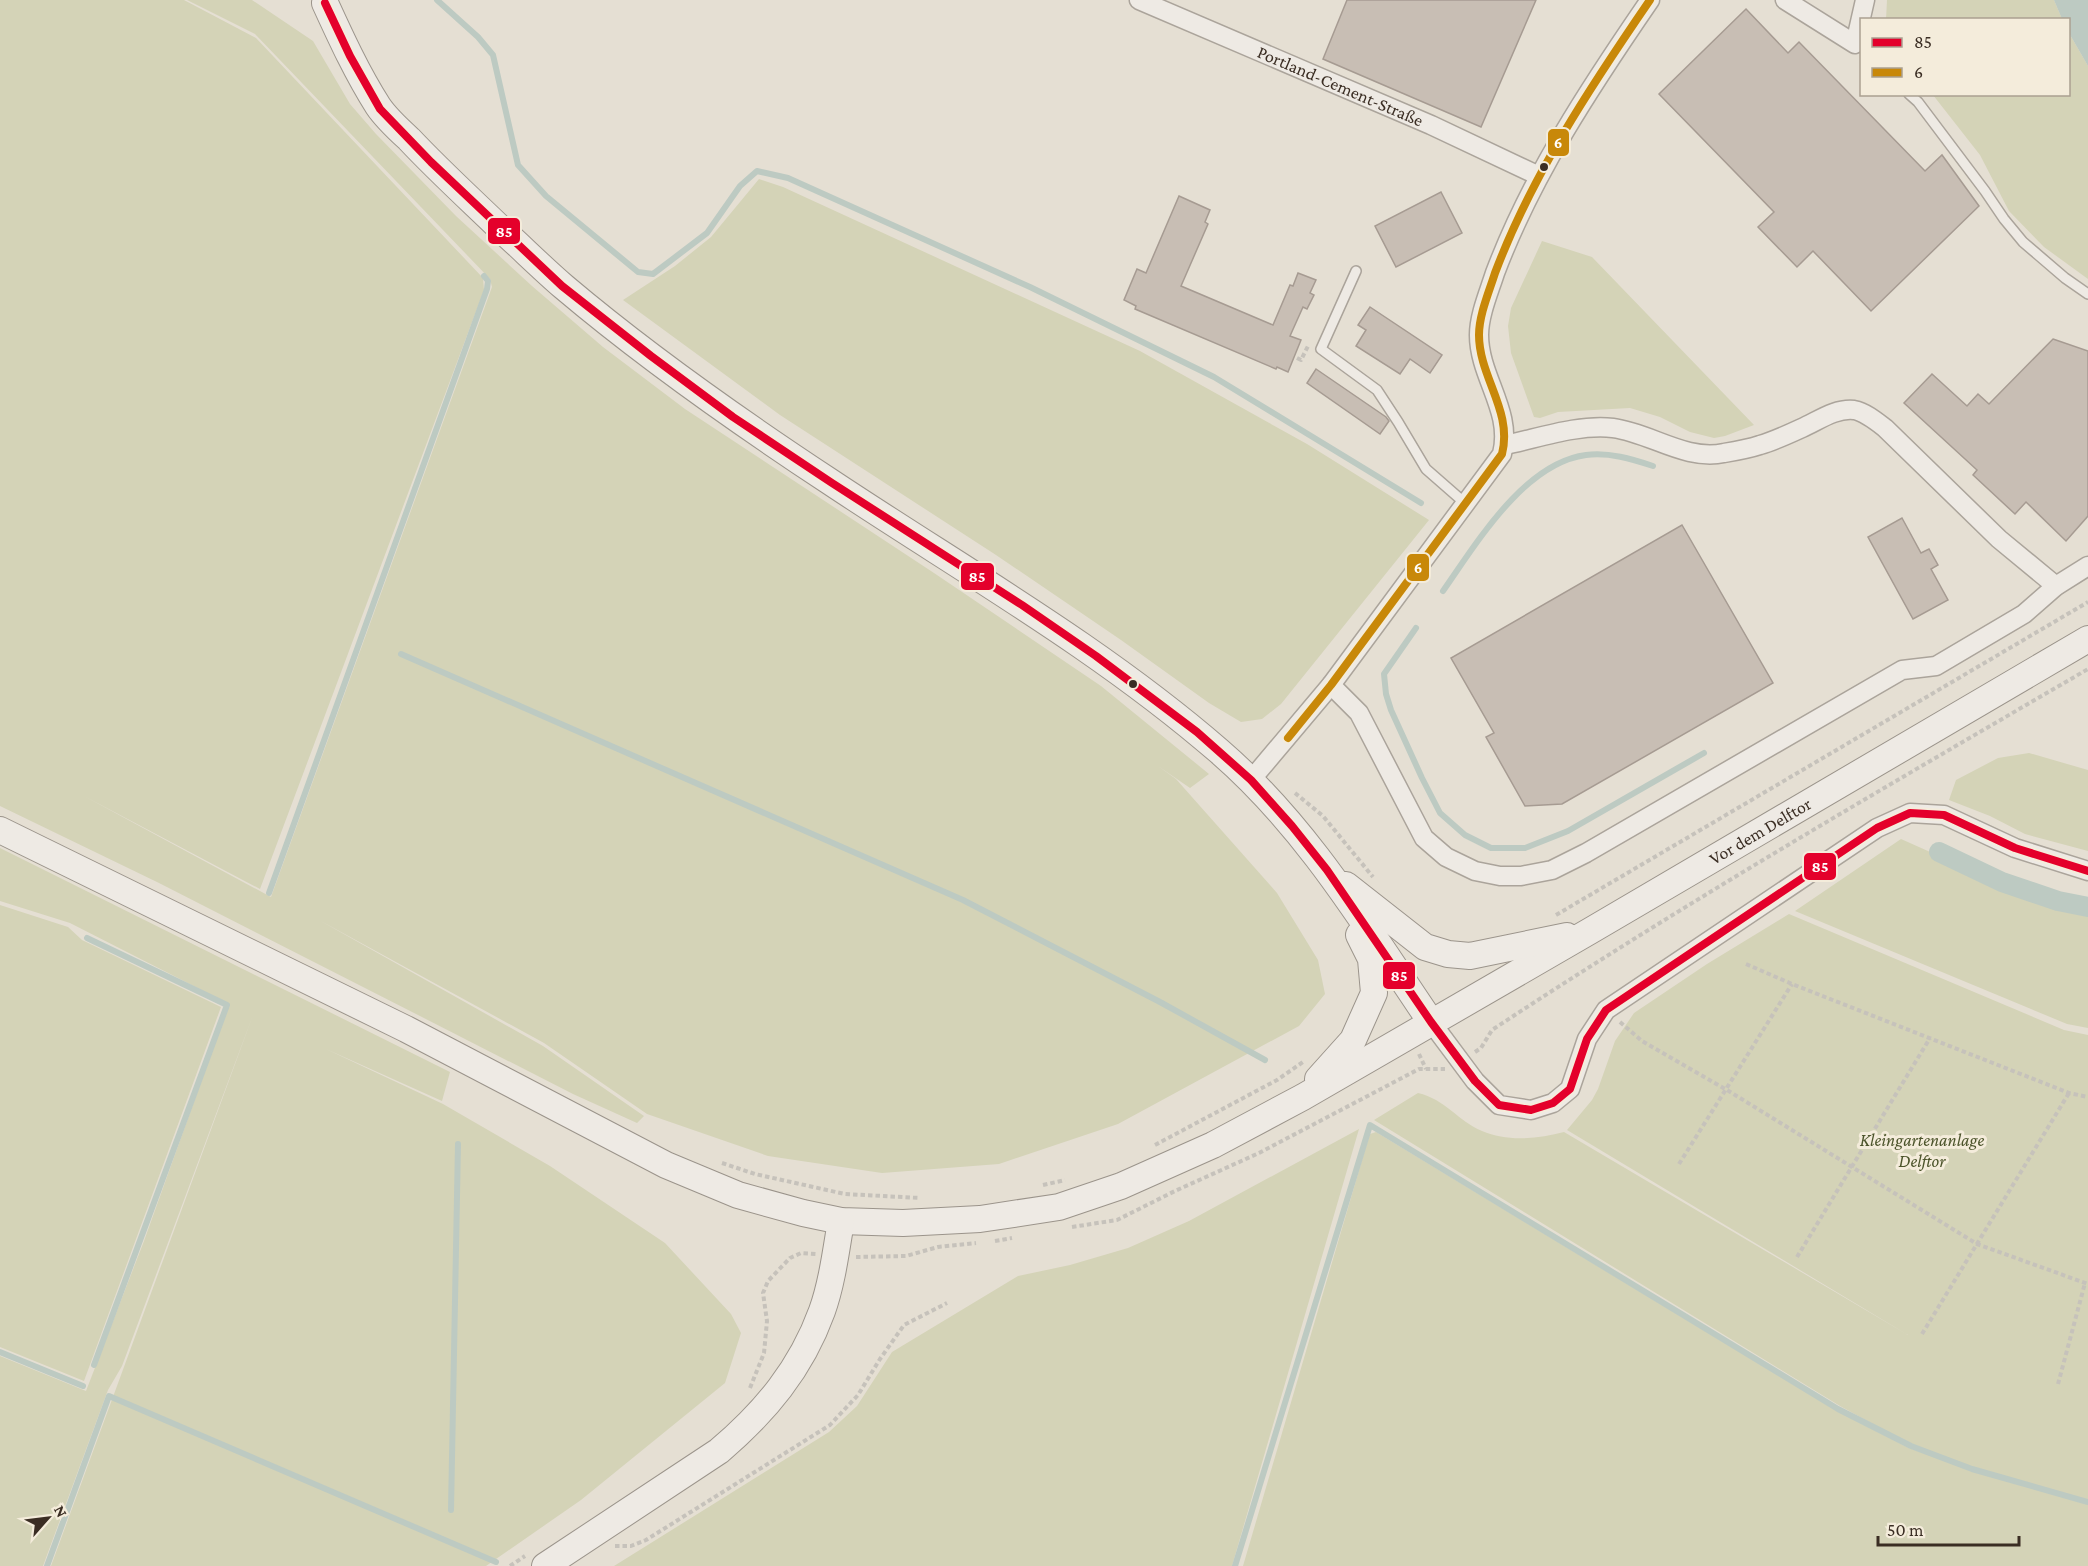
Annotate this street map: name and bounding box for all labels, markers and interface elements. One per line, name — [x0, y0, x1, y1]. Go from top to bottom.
legend — [1860, 18, 2070, 96]
text: 85 — [1914, 32, 1932, 52]
street label: Portland-Cement-Straße — [1254, 42, 1426, 131]
text: 6 — [1914, 62, 1923, 82]
line badge: 6 — [1547, 128, 1570, 157]
text: 6 — [1554, 134, 1562, 151]
unlabelled marker — [1538, 161, 1550, 173]
line badge: 85 — [487, 217, 521, 245]
text: 85 — [495, 223, 513, 240]
line badge: 6 — [1406, 553, 1430, 582]
text: 6 — [1414, 559, 1422, 576]
line badge: 85 — [960, 562, 995, 591]
text: 85 — [968, 568, 986, 585]
unlabelled marker — [1127, 678, 1139, 690]
street label: Vor dem Delftor — [1706, 793, 1815, 869]
line badge: 85 — [1803, 852, 1837, 881]
text: 85 — [1811, 858, 1829, 875]
line badge: 85 — [1382, 961, 1416, 990]
text: 85 — [1390, 967, 1408, 984]
park label: Kleingartenanlage Delftor — [1860, 1130, 1984, 1171]
north arrow — [18, 1488, 78, 1548]
text: N — [51, 1502, 71, 1520]
scale bar — [1878, 1509, 2019, 1547]
text: 50 m — [1887, 1520, 1924, 1540]

